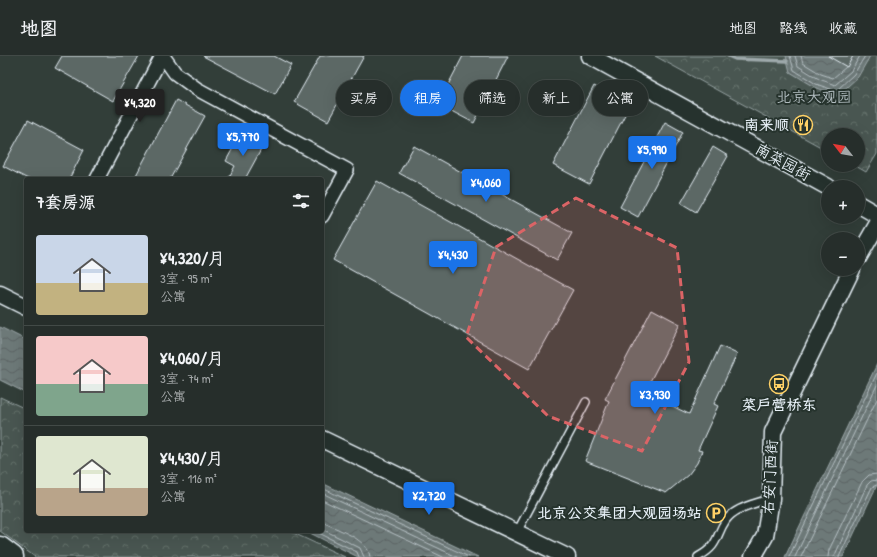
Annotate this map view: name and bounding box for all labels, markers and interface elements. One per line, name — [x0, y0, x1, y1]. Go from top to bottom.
text: 地图 — [20, 15, 58, 41]
text: 地图 — [729, 18, 757, 37]
text: 路线 — [779, 18, 807, 37]
text: 收藏 — [829, 18, 857, 37]
chip: 买房 — [336, 80, 392, 116]
chip: 租房 — [400, 80, 456, 116]
chip: 筛选 — [464, 80, 520, 116]
chip: 新上 — [528, 80, 584, 116]
chip: 公寓 — [592, 80, 648, 116]
park label: 北京大观园 — [776, 86, 852, 107]
pin: ¥4,320 — [107, 89, 173, 123]
text: ¥4,320 — [124, 93, 156, 111]
place label: 南来顺 — [744, 114, 789, 135]
restaurant icon: 南来顺 — [792, 114, 814, 136]
pin: ¥5,770 — [210, 123, 276, 157]
text: ¥5,770 — [227, 127, 259, 145]
north arrow — [821, 128, 865, 172]
map controls — [821, 128, 865, 276]
pin: ¥5,990 — [619, 136, 685, 170]
street label: 南菜园街 — [752, 138, 815, 185]
text: ¥5,990 — [637, 140, 667, 158]
pin: ¥4,060 — [453, 169, 519, 203]
text: ¥4,060 — [471, 173, 501, 191]
button: + — [821, 180, 865, 224]
text: 7套房源 — [36, 190, 95, 213]
icon: filters — [290, 190, 312, 212]
button: − — [821, 232, 865, 276]
pin: ¥4,430 — [420, 241, 486, 275]
text: ¥4,430 — [438, 245, 468, 263]
text: ¥4,320/月 — [160, 246, 225, 269]
icon: home — [68, 251, 116, 299]
text: 3室 · 95 m² — [160, 269, 213, 287]
text: 公寓 — [160, 287, 186, 305]
text: ¥4,060/月 — [160, 346, 224, 369]
icon: home — [68, 352, 116, 400]
text: 3室 · 74 m² — [160, 369, 214, 387]
bus stop icon: 菜户营桥东 — [768, 373, 790, 395]
pin: ¥3,930 — [622, 381, 688, 415]
text: ¥3,930 — [640, 385, 670, 403]
text: 公寓 — [160, 387, 186, 405]
place label: 菜户营桥东 — [741, 394, 817, 415]
street label: 右安门西街 — [757, 439, 782, 515]
text: ¥4,430/月 — [160, 446, 224, 469]
icon: home — [68, 452, 116, 500]
text: 3室 · 116 m² — [160, 469, 217, 487]
pin: ¥2,720 — [396, 482, 462, 516]
text: ¥2,720 — [412, 486, 446, 504]
text: 公寓 — [160, 487, 186, 505]
place label: 北京公交集团大观园场站 — [537, 502, 702, 523]
parking icon: 北京公交集团大观园场站 — [705, 502, 727, 524]

